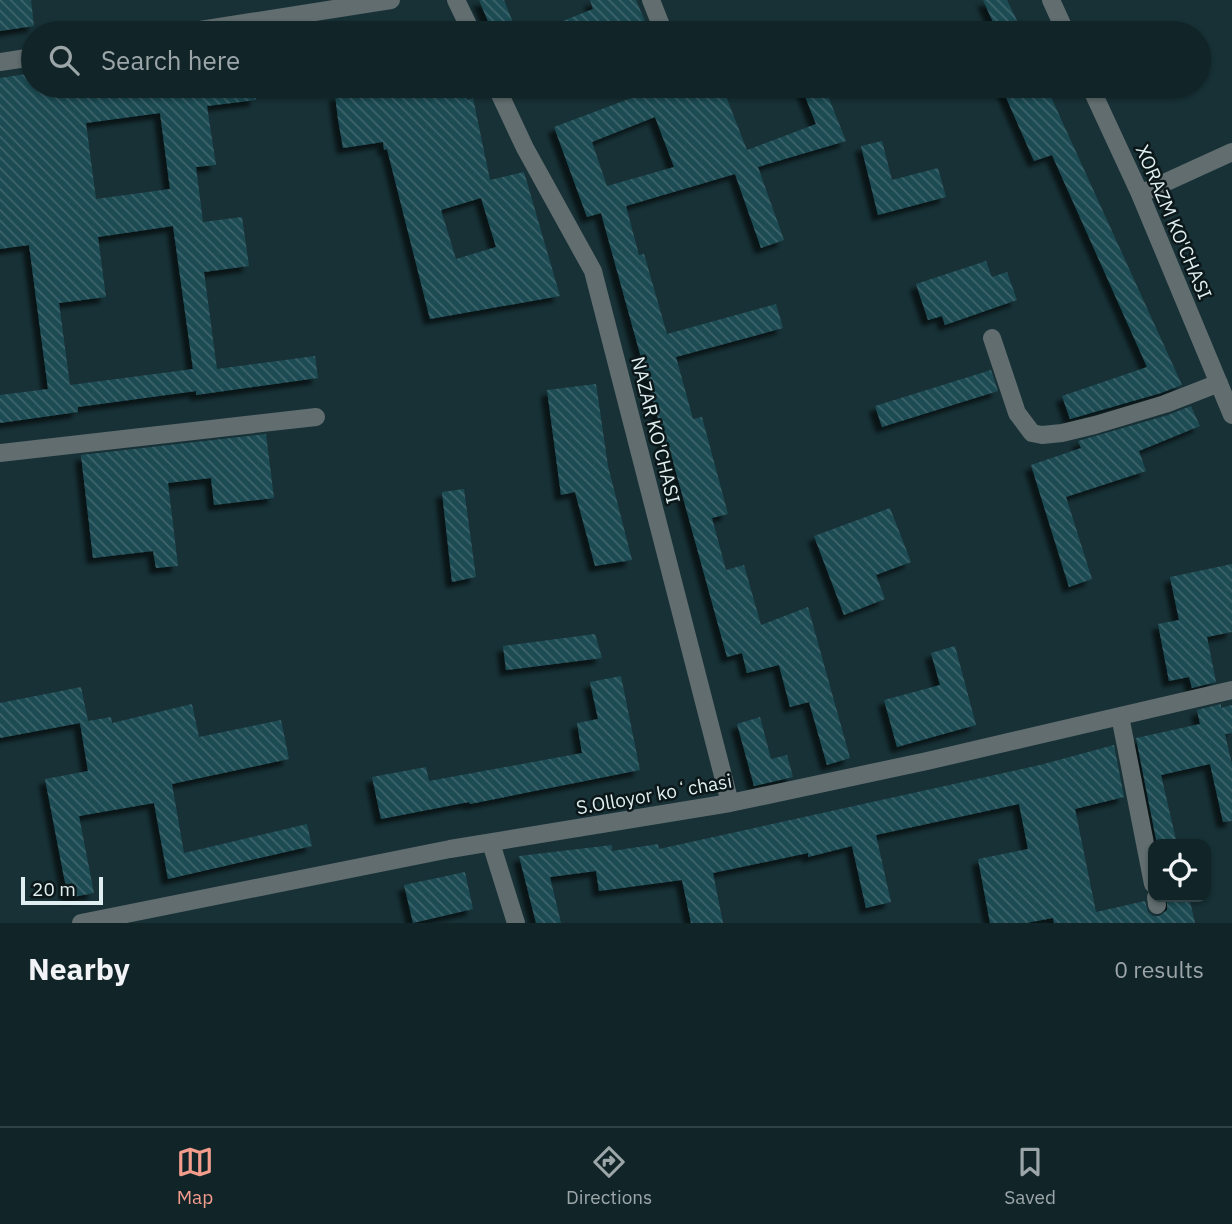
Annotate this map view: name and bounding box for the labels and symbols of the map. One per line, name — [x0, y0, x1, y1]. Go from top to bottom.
street label: XORAZM KO'CHASI — [1131, 141, 1217, 303]
street label: NAZAR KO'CHASI — [626, 354, 686, 506]
street label: S.Olloyor koʻchasi — [574, 768, 734, 820]
scale bar — [21, 874, 103, 906]

